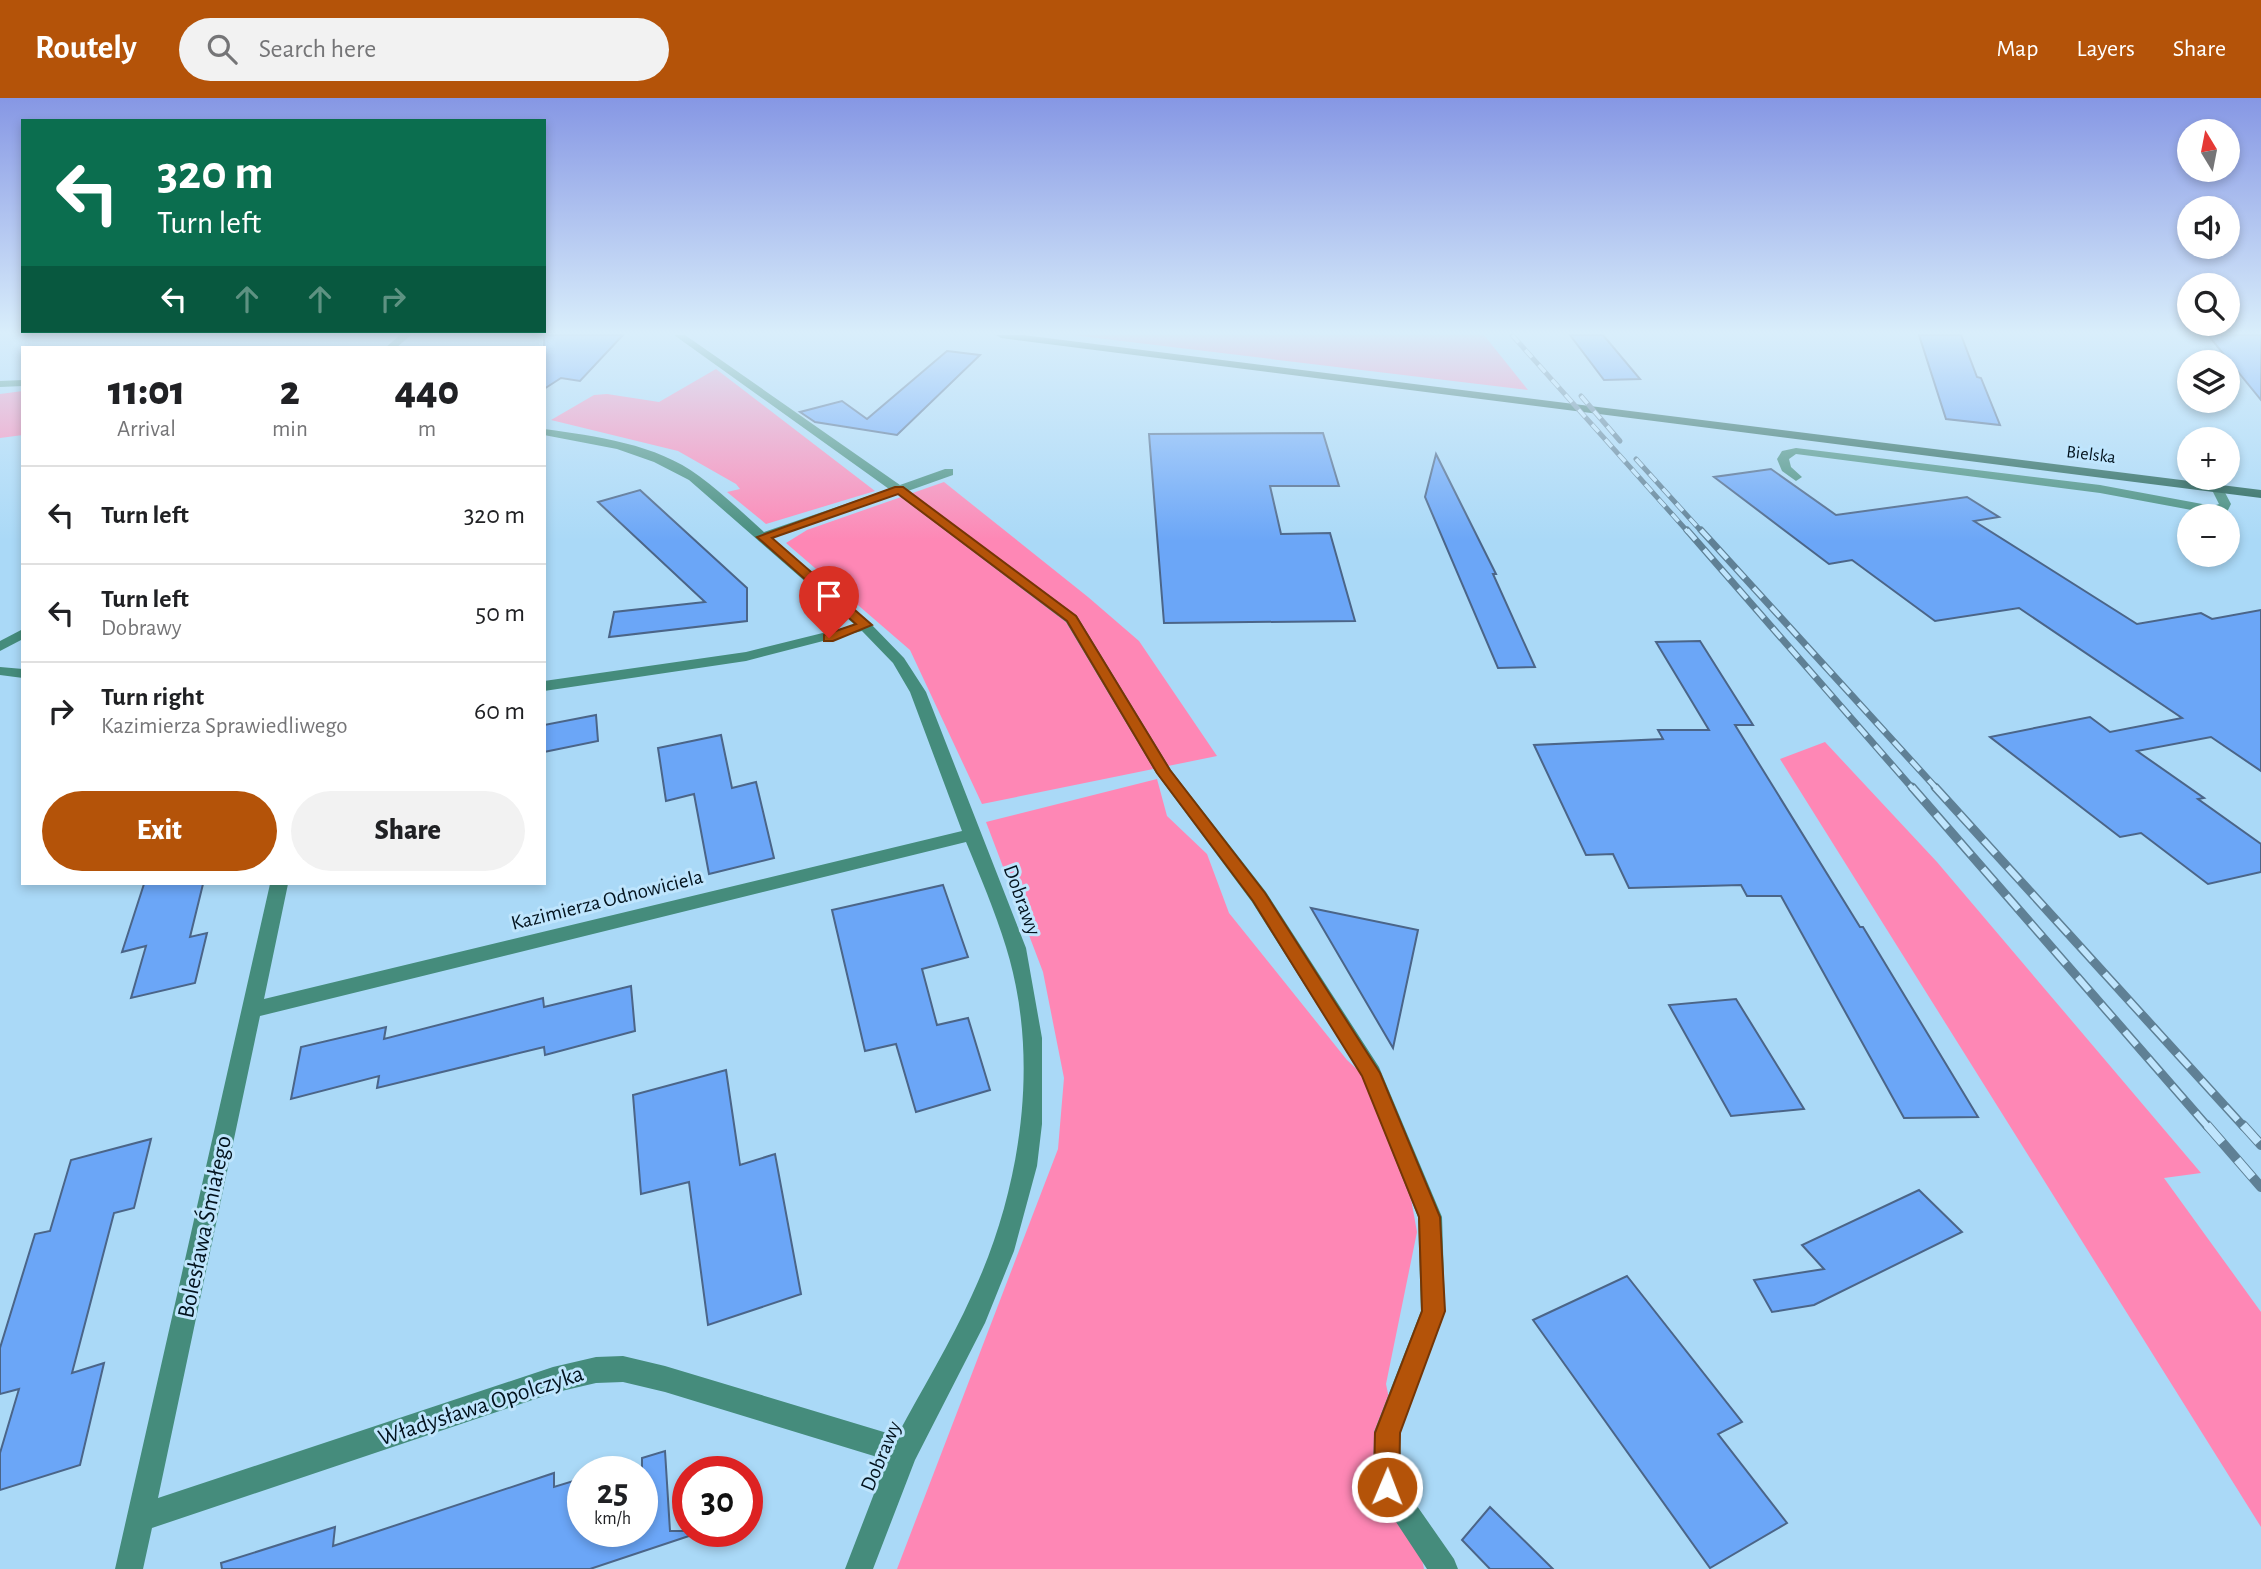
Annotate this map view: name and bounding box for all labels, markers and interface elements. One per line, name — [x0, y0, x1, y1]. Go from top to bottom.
search box — [179, 18, 669, 81]
icon: search — [203, 30, 241, 68]
text: Routely — [35, 32, 137, 65]
text: Search here — [259, 36, 376, 62]
text: Map — [1996, 37, 2038, 61]
text: Layers — [2076, 37, 2135, 61]
text: Share — [2173, 37, 2226, 61]
north arrow — [2177, 119, 2240, 182]
map controls — [2177, 119, 2240, 567]
icon: left — [42, 147, 133, 238]
text: 320 m — [157, 149, 274, 198]
button: sound — [2177, 196, 2240, 259]
text: Turn left — [157, 207, 261, 239]
button: search — [2177, 273, 2240, 336]
icon: left — [155, 280, 193, 318]
icon: ahead — [228, 280, 266, 318]
icon: ahead — [301, 280, 339, 318]
icon: right — [374, 280, 412, 318]
button: layers — [2177, 350, 2240, 413]
text: 11:01 — [108, 370, 185, 412]
text: 2 — [280, 370, 300, 412]
text: 440 — [394, 370, 459, 412]
text: Arrival — [117, 418, 176, 441]
text: min — [272, 418, 308, 441]
text: m — [418, 418, 436, 441]
button: + — [2177, 427, 2240, 490]
street label: Bielska — [2065, 443, 2117, 467]
icon: left — [42, 496, 80, 534]
text: Turn left — [101, 502, 189, 528]
text: 320 m — [464, 502, 525, 528]
button: − — [2177, 504, 2240, 567]
pin — [799, 566, 859, 638]
icon: arrive — [810, 577, 848, 615]
text: Turn left — [101, 586, 189, 612]
icon: left — [42, 594, 80, 632]
text: 50 m — [475, 600, 525, 626]
text: Dobrawy — [101, 617, 182, 640]
text: Turn right — [101, 684, 204, 710]
icon: right — [42, 692, 80, 730]
text: 60 m — [474, 698, 525, 724]
text: Kazimierza Sprawiedliwego — [101, 715, 348, 738]
button: Exit — [42, 791, 277, 871]
button: Share — [291, 791, 525, 871]
street label: Dobrawy — [1000, 862, 1044, 938]
street label: Kazimierza Odnowiciela — [509, 866, 705, 934]
street label: Bolesława Śmiałego — [172, 1133, 236, 1320]
street label: Władysława Opolczyka — [375, 1361, 587, 1451]
street label: Dobrawy — [857, 1418, 905, 1494]
position arrow — [1350, 1450, 1424, 1524]
speed limit sign: 30 — [672, 1456, 763, 1547]
text: 25 — [597, 1475, 628, 1510]
text: km/h — [594, 1510, 631, 1528]

